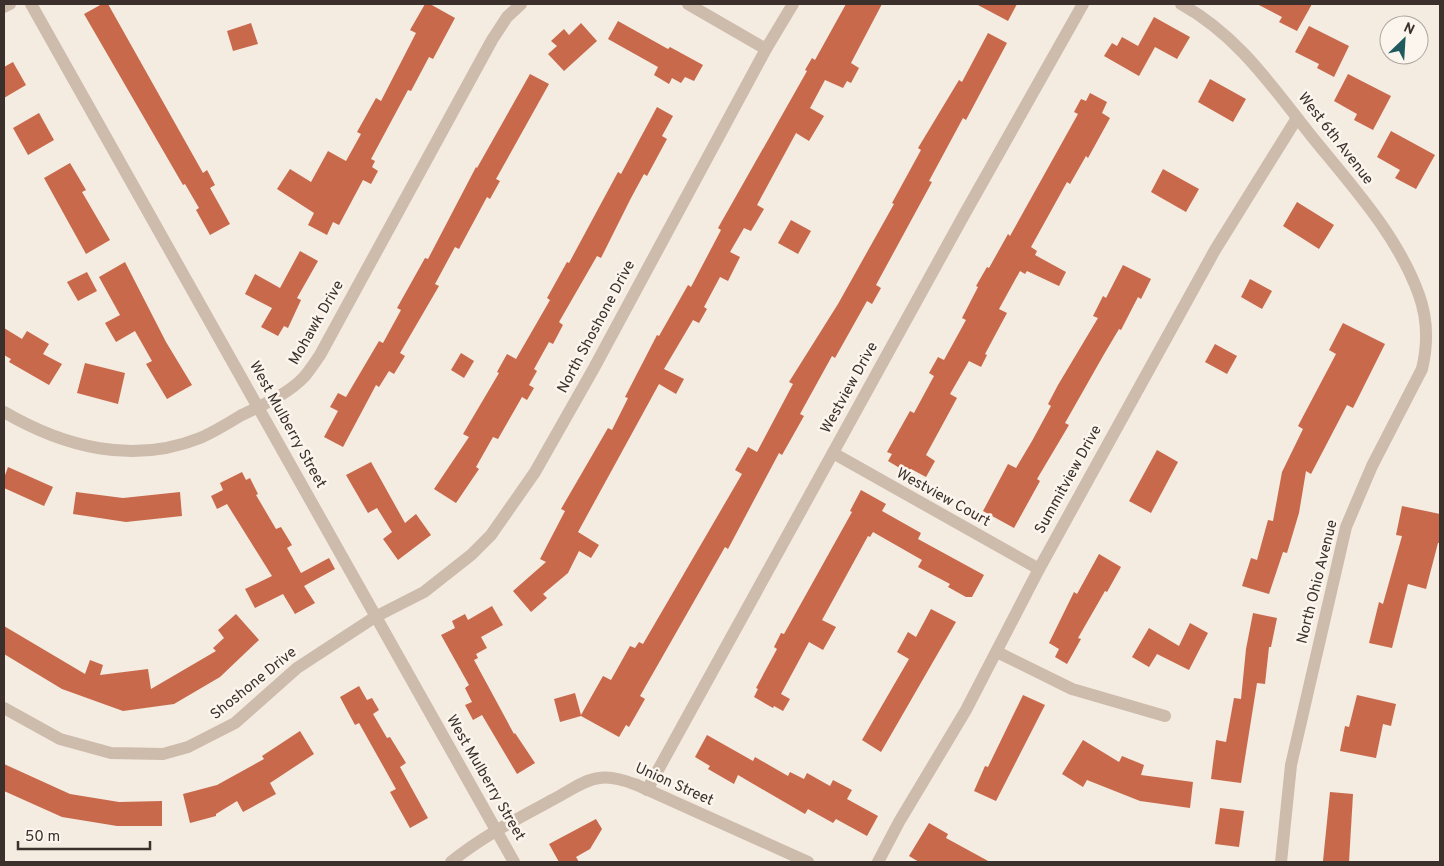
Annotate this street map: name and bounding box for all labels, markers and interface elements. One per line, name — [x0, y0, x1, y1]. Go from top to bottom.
north arrow — [1379, 15, 1429, 65]
text: N — [1401, 20, 1417, 39]
street label: West 6th Avenue — [1293, 89, 1377, 189]
street label: North Shoshone Drive — [554, 257, 640, 397]
street label: Mohawk Drive — [285, 277, 349, 369]
street label: Westview Drive — [817, 339, 883, 437]
street label: West Mulberry Street — [244, 358, 330, 492]
street label: Summitview Drive — [1031, 422, 1107, 538]
street label: Westview Court — [893, 464, 993, 532]
street label: North Ohio Avenue — [1293, 518, 1343, 646]
street label: Shoshone Drive — [207, 643, 301, 725]
street label: West Mulberry Street — [441, 712, 529, 844]
street label: Union Street — [632, 759, 716, 811]
scale bar — [18, 818, 150, 850]
text: 50 m — [25, 828, 60, 847]

